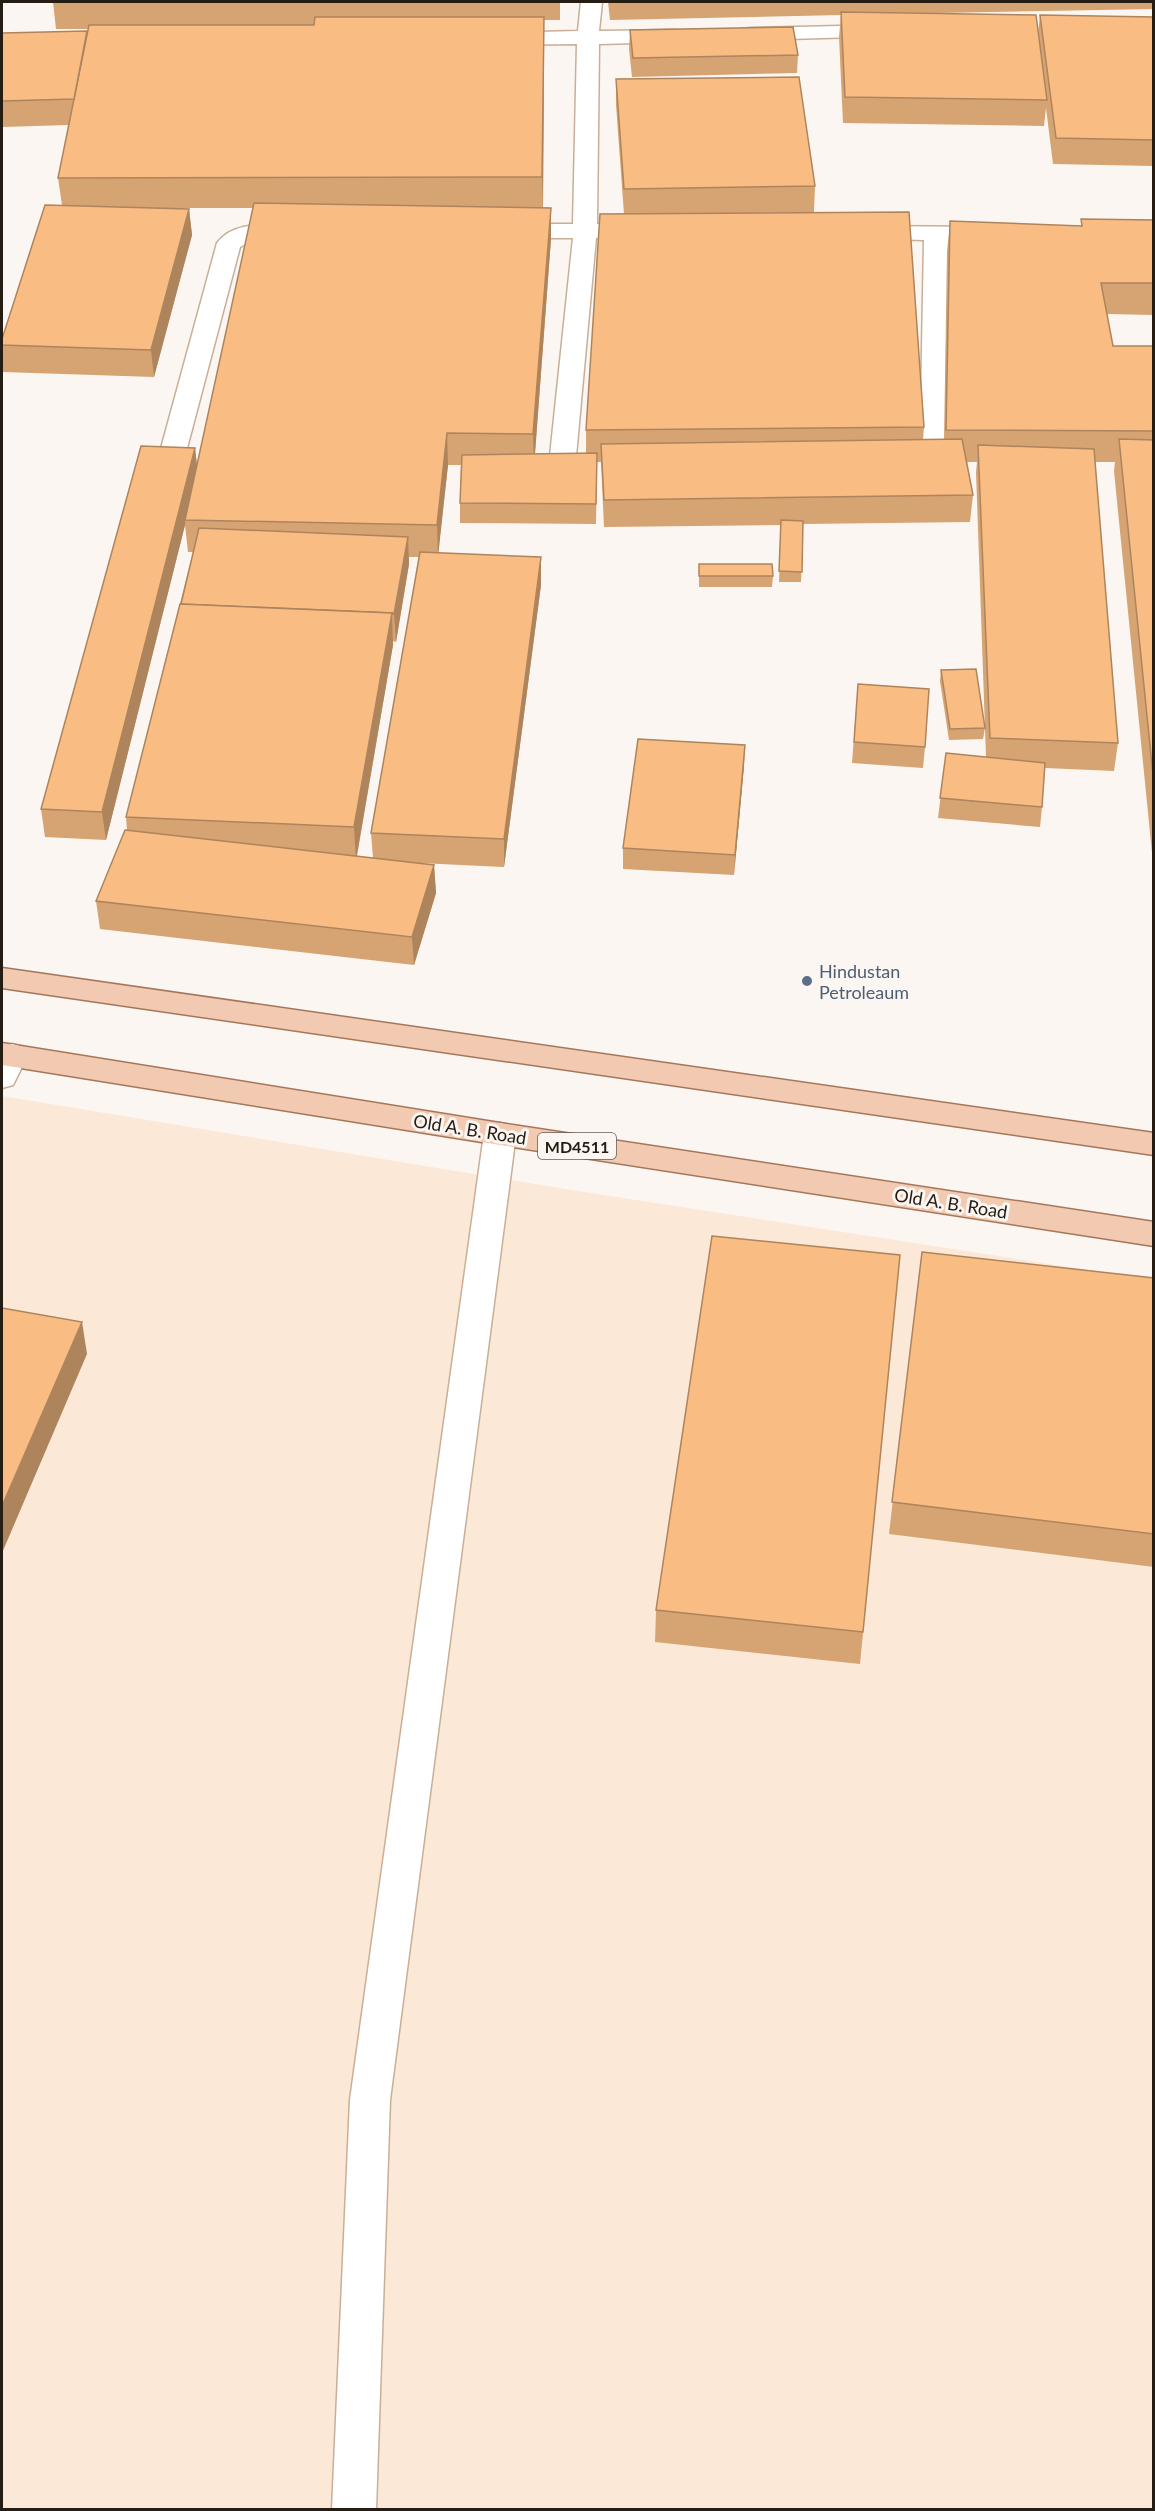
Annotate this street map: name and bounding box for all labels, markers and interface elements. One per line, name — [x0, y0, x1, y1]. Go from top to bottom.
place label: Hindustan Petroleaum — [819, 960, 909, 1003]
marker: Hindustan Petroleaum — [800, 974, 814, 988]
street label: Old A. B. Road — [412, 1109, 528, 1149]
road number: MD4511 — [538, 1133, 616, 1159]
street label: Old A. B. Road — [893, 1183, 1009, 1223]

